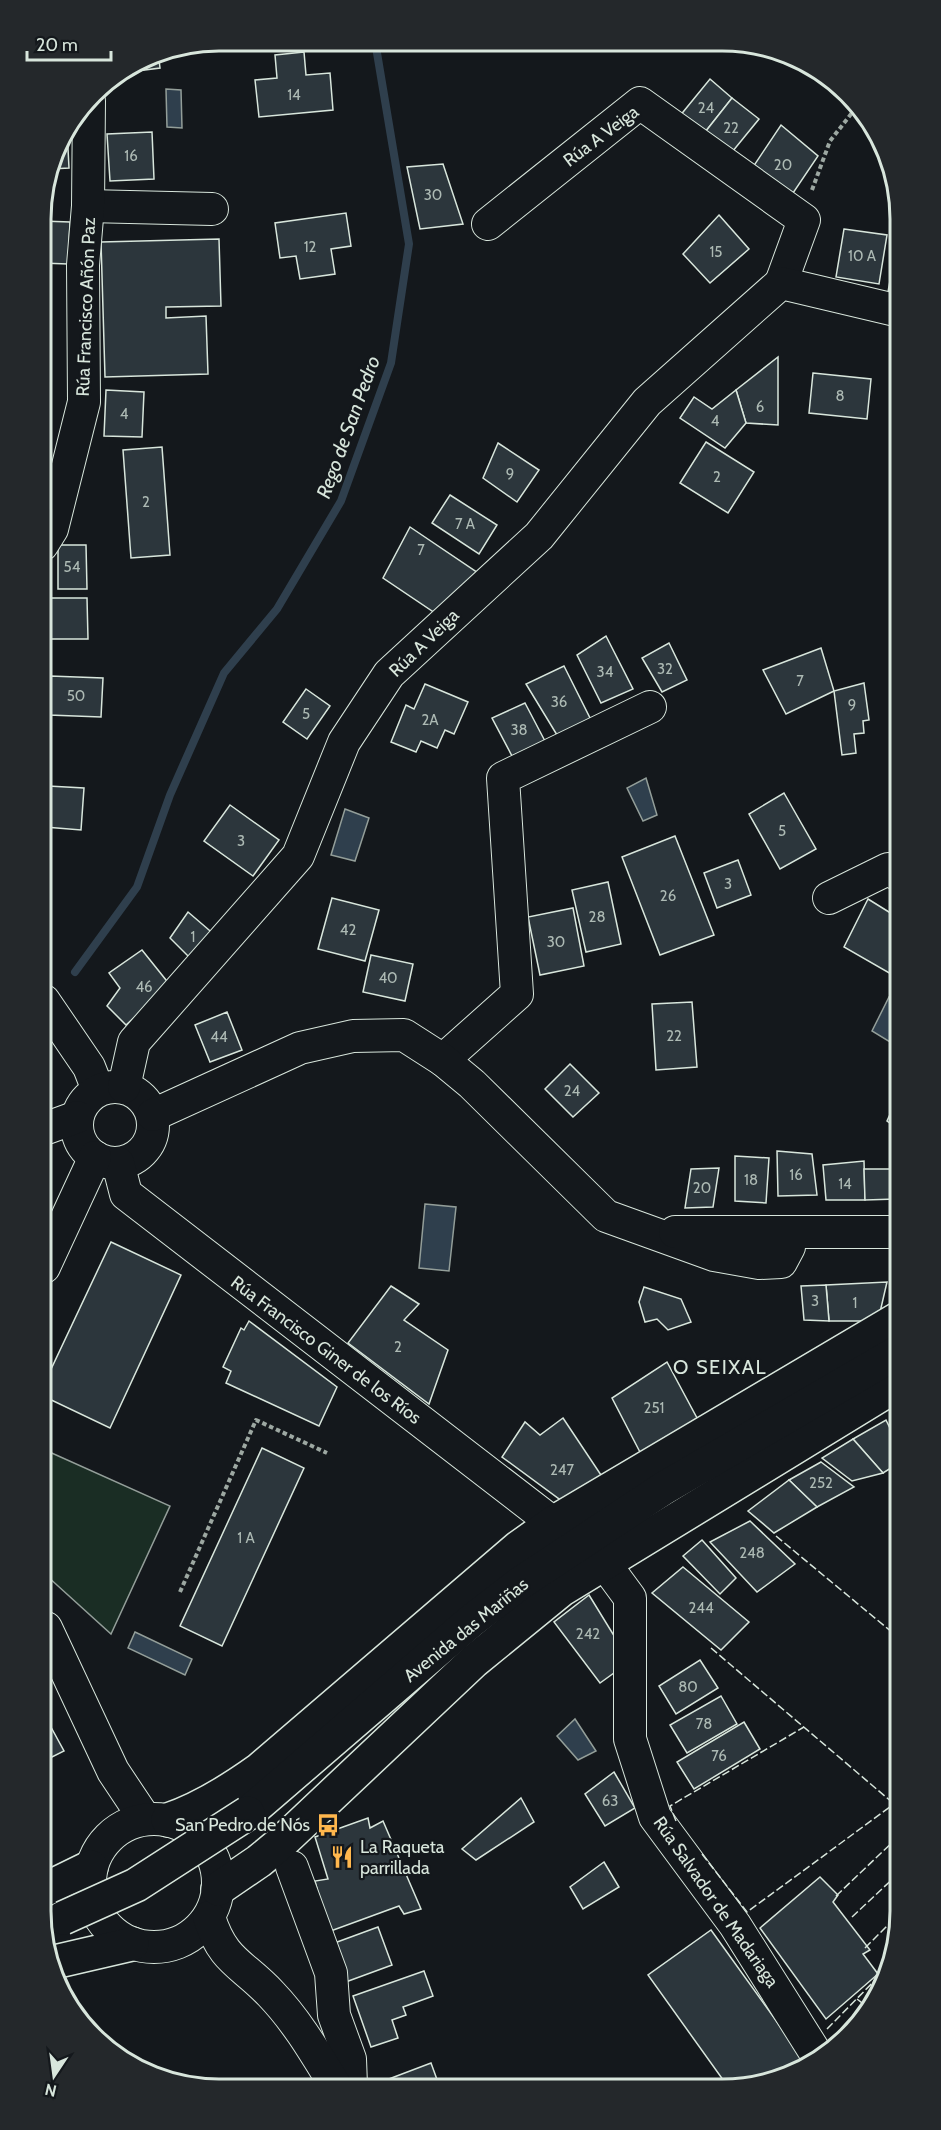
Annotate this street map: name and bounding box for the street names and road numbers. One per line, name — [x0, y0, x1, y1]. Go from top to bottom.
street label: Rúa A Veiga — [559, 100, 643, 171]
street label: Rúa Francisco Añón Paz — [72, 216, 100, 397]
street label: Rúa A Veiga — [385, 604, 464, 682]
street label: Rúa Francisco Giner de los Ríos — [226, 1271, 426, 1429]
street label: Avenida das Mariñas — [399, 1573, 533, 1687]
street label: Rúa Salvador de Madariaga — [649, 1812, 784, 1992]

